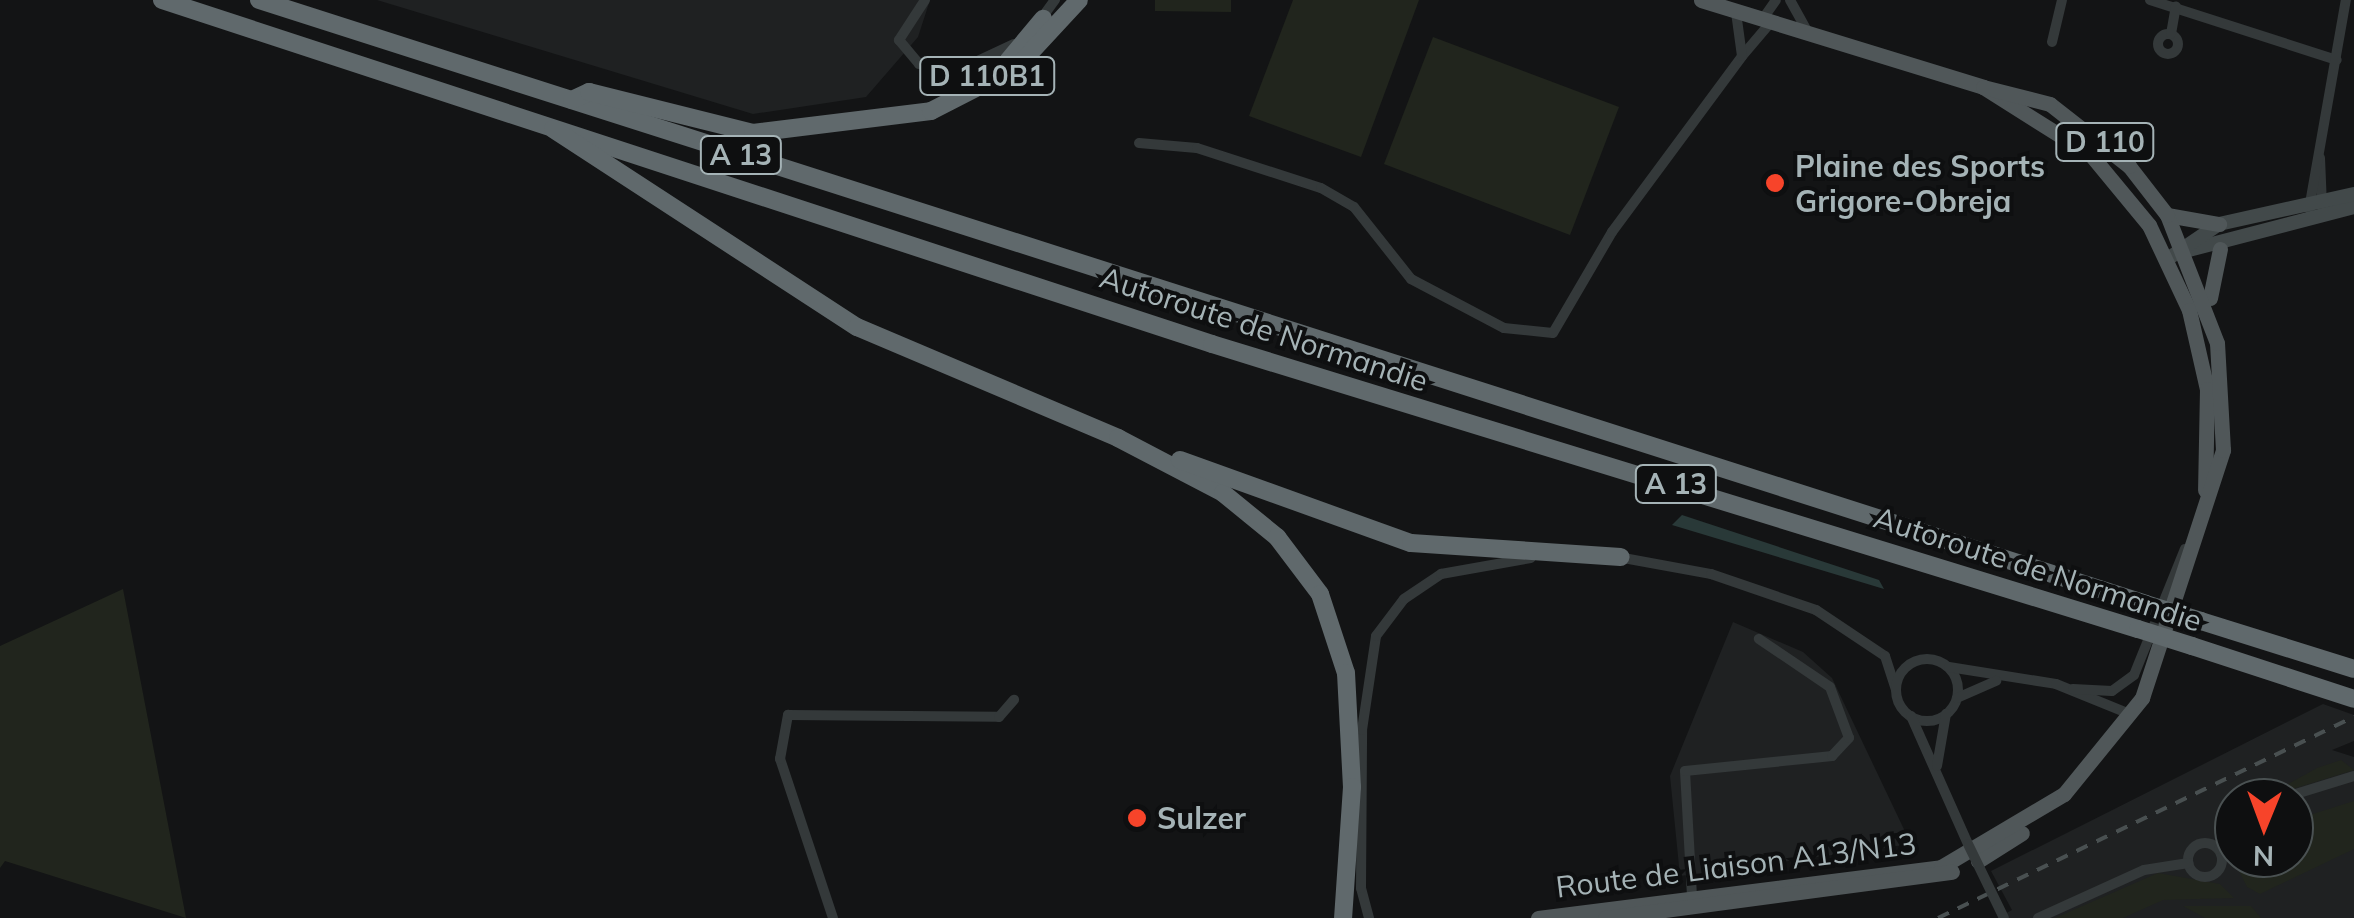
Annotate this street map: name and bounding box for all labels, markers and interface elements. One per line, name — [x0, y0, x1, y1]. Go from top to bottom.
road number: D 110B1 — [917, 53, 1057, 99]
road number: D 110 — [2055, 119, 2155, 165]
road number: A 13 — [698, 132, 784, 178]
place label: Plaine des Sports Grigore-Obreja — [1795, 148, 2045, 218]
marker: Plaine des Sports Grigore-Obreja — [1764, 172, 1786, 194]
street label: Autoroute de Normandie — [1096, 259, 1432, 399]
road number: A 13 — [1634, 461, 1718, 507]
street label: Autoroute de Normandie — [1870, 499, 2206, 639]
north arrow — [2214, 778, 2314, 878]
place label: Sulzer — [1157, 800, 1246, 836]
marker: Sulzer — [1126, 807, 1148, 829]
street label: Route de Liaison A13/N13 — [1554, 825, 1918, 905]
text: N — [2253, 839, 2274, 874]

